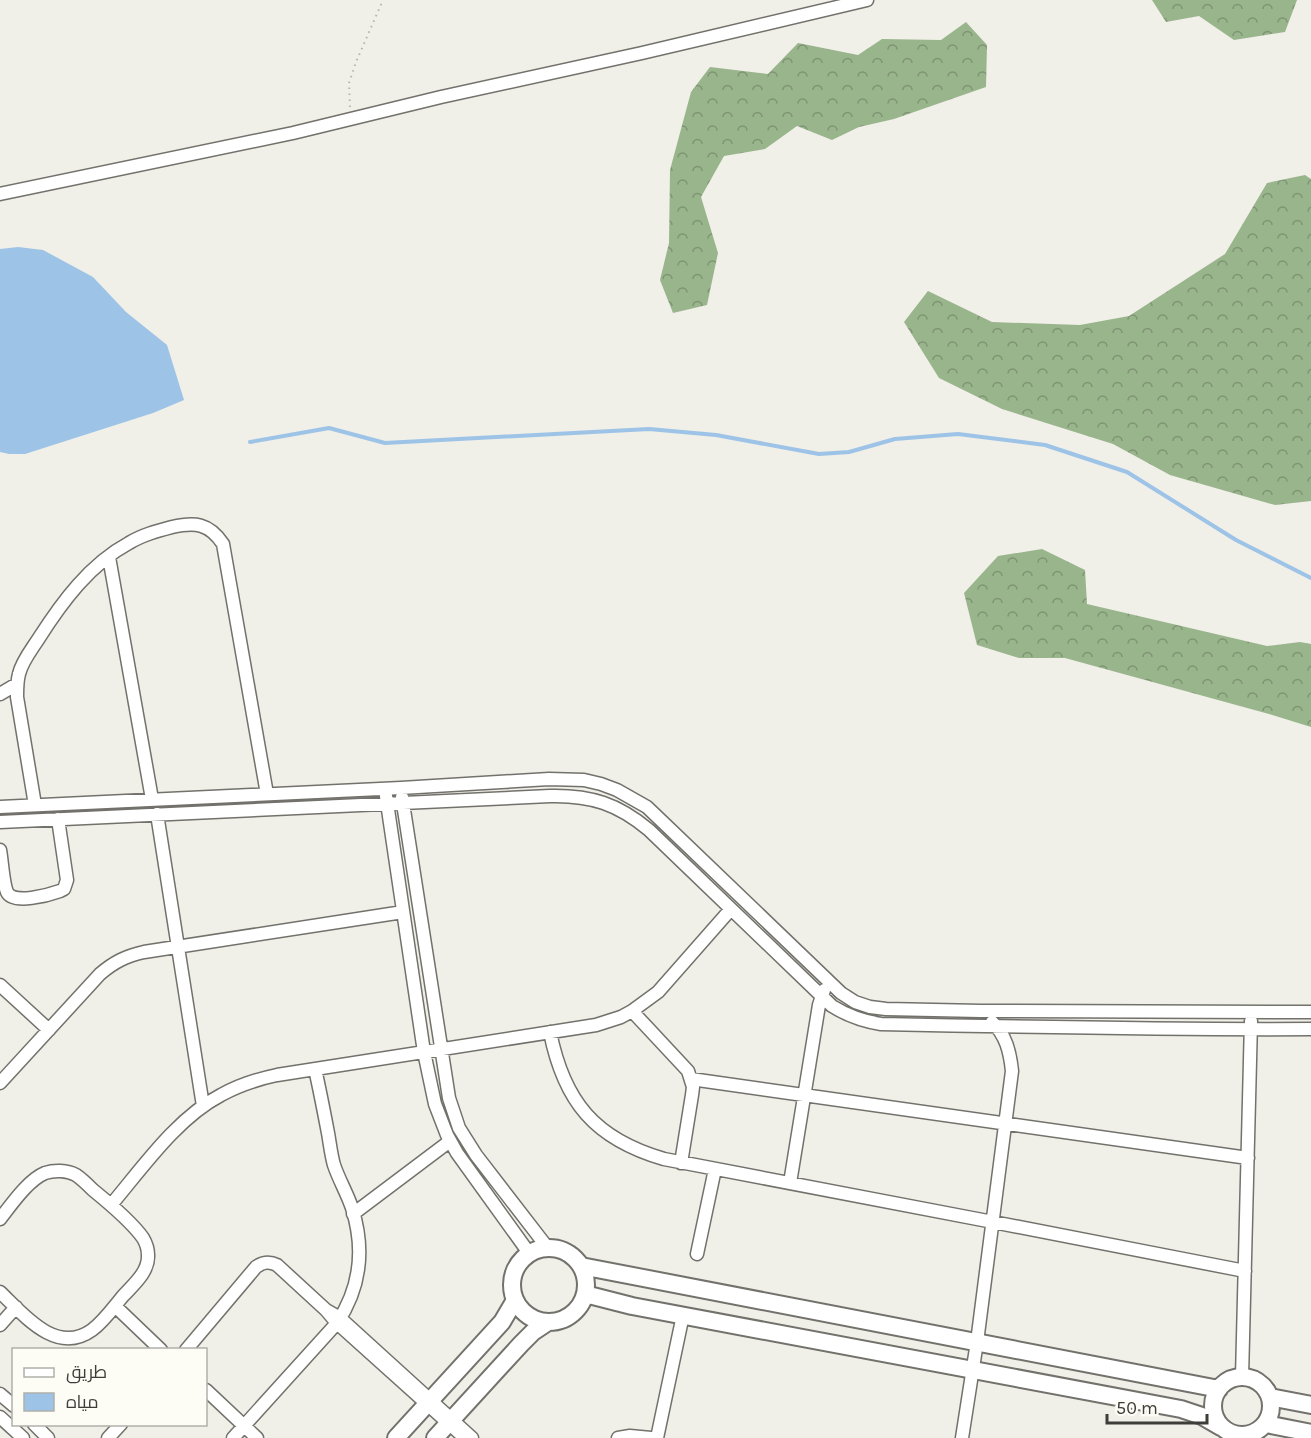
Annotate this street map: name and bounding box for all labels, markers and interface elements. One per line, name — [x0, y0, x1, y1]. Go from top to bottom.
legend — [12, 1348, 207, 1426]
text: طريق — [66, 1361, 107, 1384]
scale bar — [1107, 1387, 1208, 1425]
text: مياه — [66, 1391, 99, 1413]
text: 50 m — [1116, 1397, 1158, 1419]

